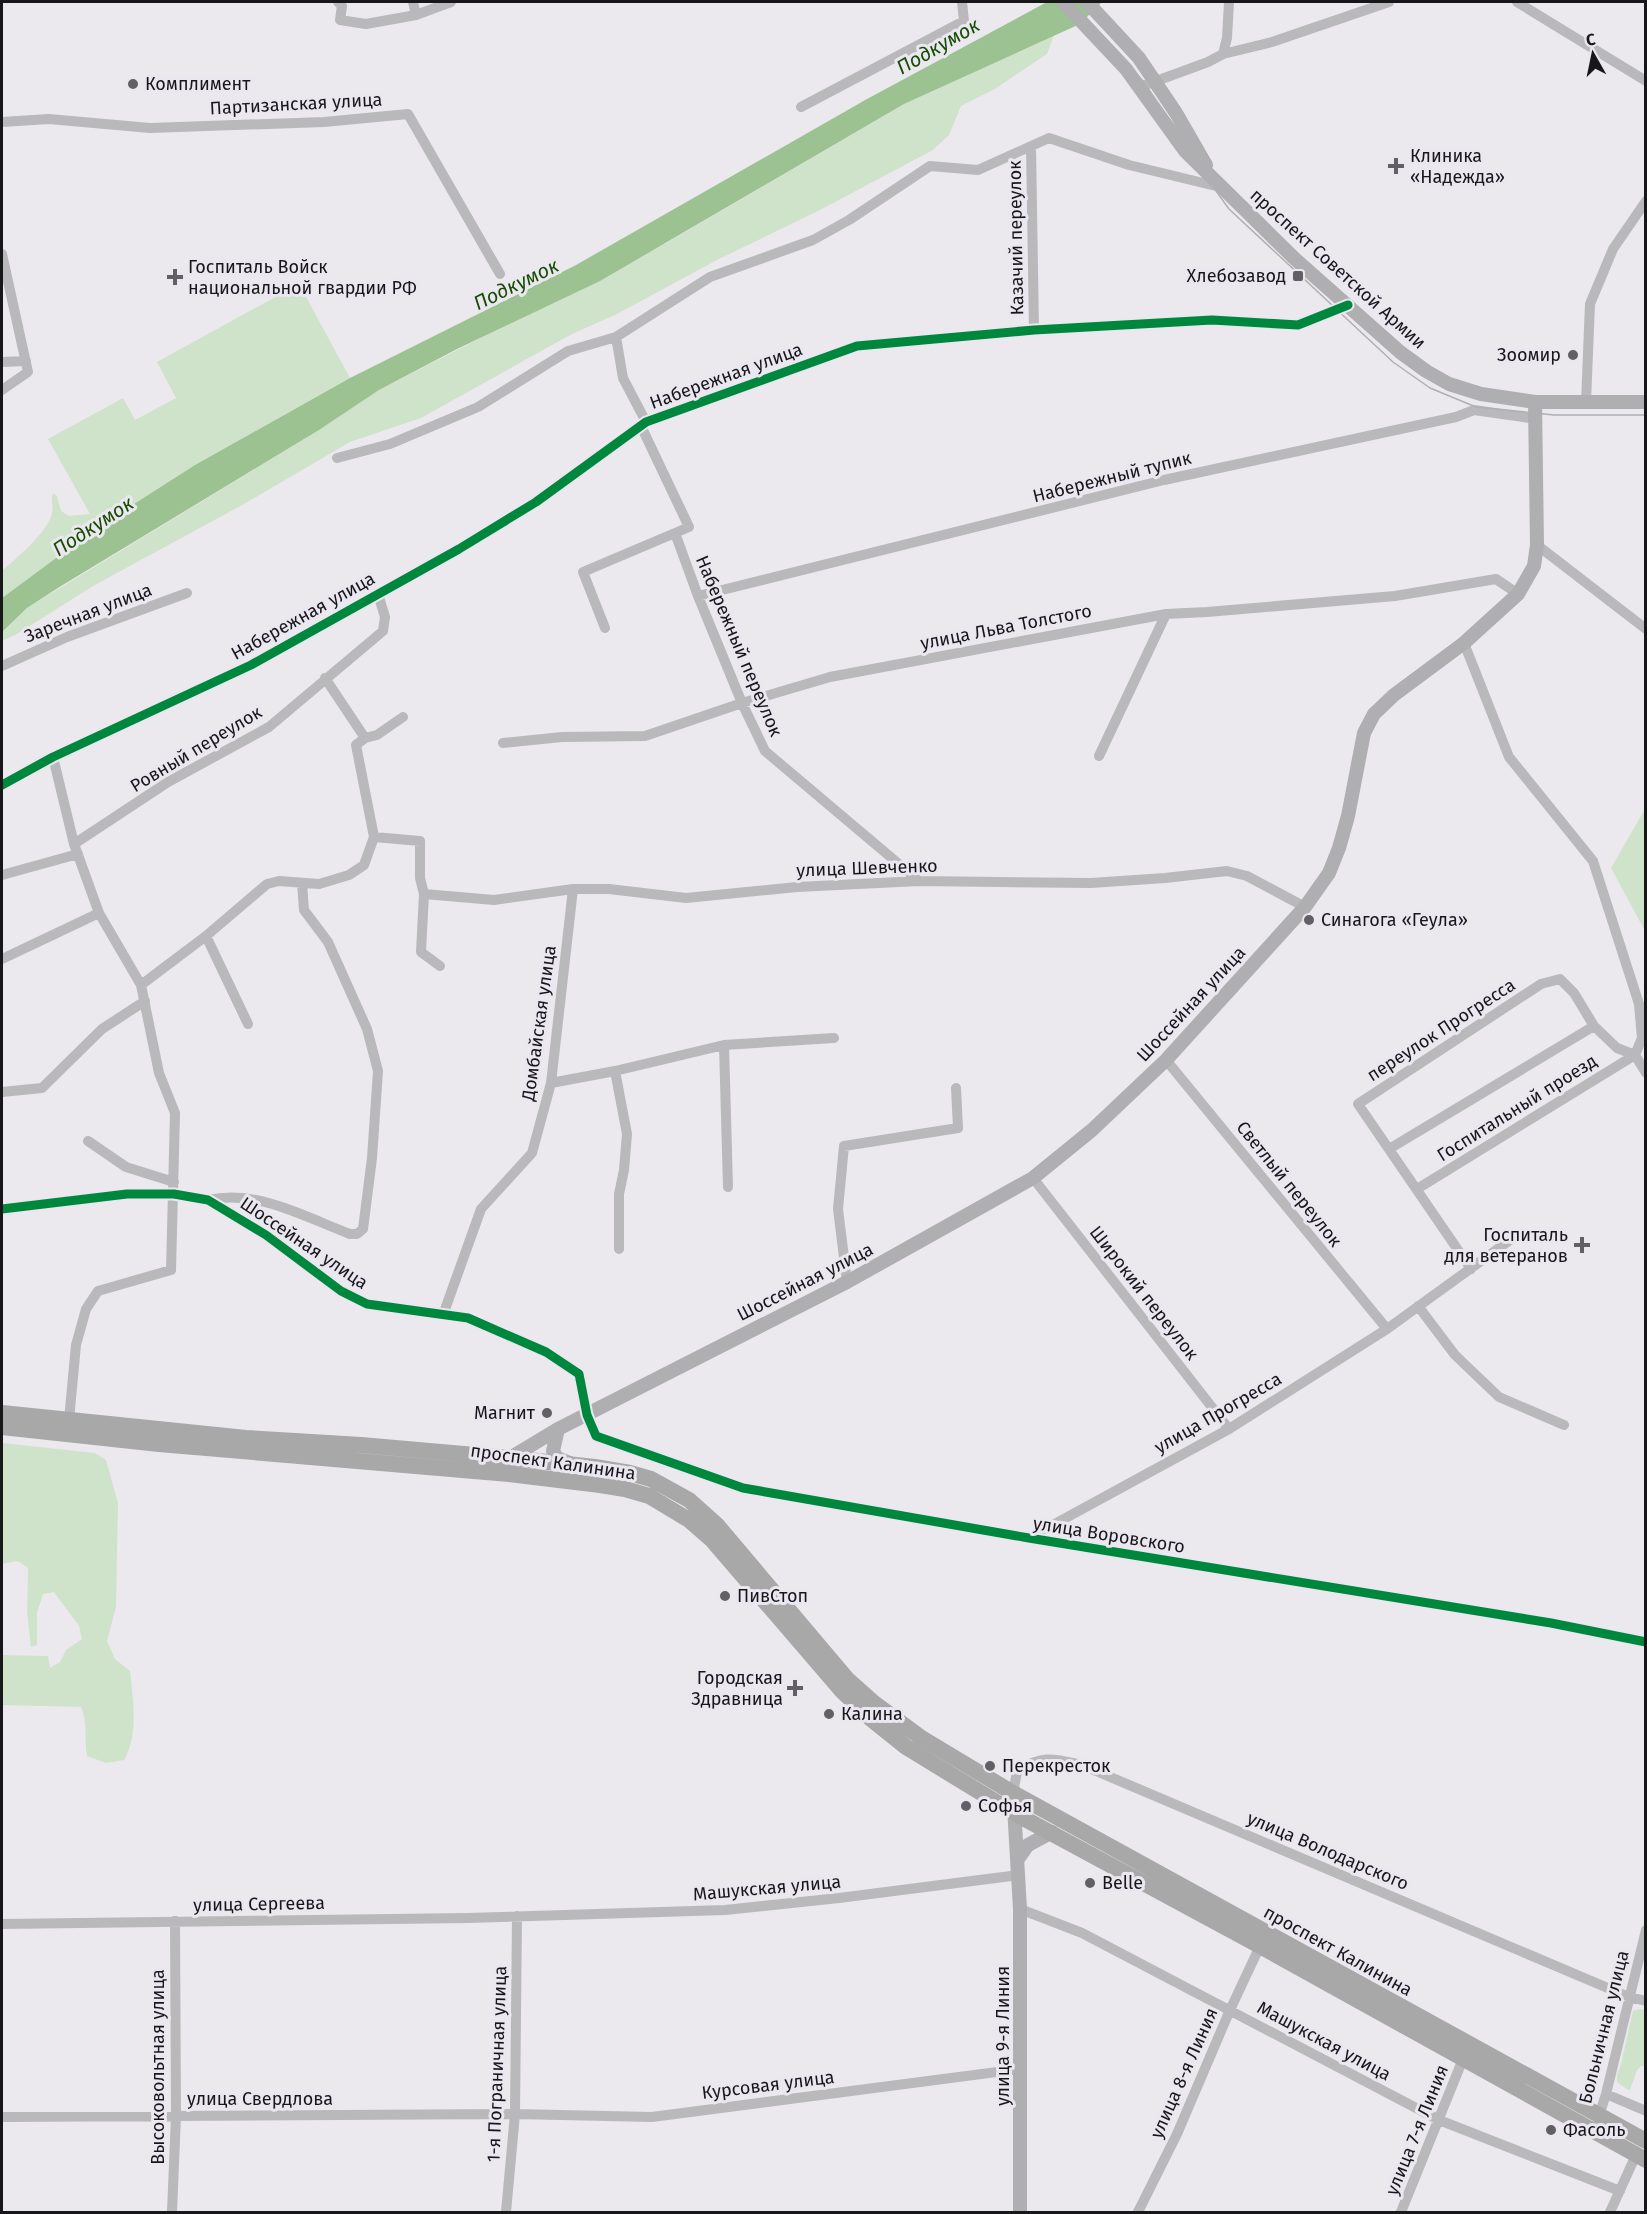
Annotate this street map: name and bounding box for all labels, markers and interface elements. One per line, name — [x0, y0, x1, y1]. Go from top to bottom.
water label: Подкумок — [892, 12, 984, 79]
north arrow — [1563, 24, 1623, 84]
text: С — [1585, 29, 1598, 50]
place label: Комплимент — [145, 73, 251, 95]
marker: Комплимент — [126, 77, 140, 91]
street label: Партизанская улица — [209, 88, 383, 120]
place label: Клиника «Надежда» — [1410, 145, 1505, 188]
marker: Клиника «Надежда» — [1387, 157, 1405, 175]
street label: Казачий переулок — [1004, 160, 1028, 316]
street label: проспект Советской Армии — [1246, 184, 1430, 354]
water label: Подкумок — [469, 253, 563, 315]
place label: Госпиталь Войск национальной гвардии РФ — [188, 256, 417, 299]
place label: Хлебозавод — [1187, 265, 1286, 287]
marker: Госпиталь Войск национальной гвардии РФ — [166, 268, 184, 286]
marker: Хлебозавод — [1291, 269, 1305, 283]
street label: Набережная улица — [647, 338, 805, 414]
place label: Зоомир — [1497, 344, 1561, 366]
marker: Зоомир — [1566, 348, 1580, 362]
street label: Набережный тупик — [1030, 446, 1194, 507]
water label: Подкумок — [48, 491, 138, 561]
street label: Набережный переулок — [691, 552, 787, 741]
street label: Набережная улица — [227, 567, 379, 665]
street label: Заречная улица — [21, 579, 155, 647]
street label: улица Льва Толстого — [918, 600, 1094, 654]
street label: Ровный переулок — [126, 701, 266, 797]
street label: улица Шевченко — [796, 855, 938, 881]
place label: Синагога «Геула» — [1321, 909, 1468, 931]
marker: Синагога «Геула» — [1302, 913, 1316, 927]
street label: Шоссейная улица — [1132, 942, 1250, 1066]
street label: Домбайская улица — [517, 944, 561, 1103]
street label: переулок Прогресса — [1363, 974, 1519, 1086]
street label: Госпитальный проезд — [1433, 1050, 1601, 1166]
street label: Светлый переулок — [1232, 1117, 1347, 1252]
street label: Шоссейная улица — [236, 1192, 372, 1294]
street label: Широкий переулок — [1085, 1222, 1204, 1365]
place label: Госпиталь для ветеранов — [1444, 1224, 1568, 1267]
marker: Госпиталь для ветеранов — [1573, 1236, 1591, 1254]
street label: Шоссейная улица — [733, 1238, 877, 1326]
street label: улица Прогресса — [1151, 1368, 1285, 1458]
place label: Магнит — [474, 1402, 536, 1424]
marker: Магнит — [540, 1406, 554, 1420]
street label: проспект Калинина — [469, 1440, 637, 1484]
street label: улица Воровского — [1031, 1512, 1187, 1558]
place label: ПивСтоп — [737, 1585, 808, 1607]
marker: ПивСтоп — [718, 1589, 732, 1603]
place label: Городская Здравница — [691, 1667, 783, 1710]
marker: Городская Здравница — [788, 1681, 802, 1695]
place label: Калина — [841, 1703, 903, 1725]
marker: Калина — [822, 1707, 836, 1721]
place label: Перекресток — [1002, 1755, 1111, 1777]
marker: Перекресток — [983, 1759, 997, 1773]
place label: Софья — [978, 1795, 1032, 1817]
marker: Софья — [959, 1799, 973, 1813]
street label: улица Володарского — [1244, 1807, 1412, 1895]
street label: Машукская улица — [692, 1871, 842, 1905]
place label: Belle — [1102, 1872, 1143, 1894]
marker: Belle — [1083, 1876, 1097, 1890]
street label: улица Сергеева — [193, 1892, 325, 1916]
street label: проспект Калинина — [1260, 1901, 1416, 2001]
street label: Больничная улица — [1574, 1948, 1634, 2106]
street label: 1-я Пограничная улица — [483, 1965, 511, 2163]
street label: улица 9-я Линия — [992, 1966, 1014, 2106]
street label: Высоковольтная улица — [147, 1969, 169, 2165]
street label: Машукская улица — [1253, 1996, 1395, 2086]
street label: улица 8-я Линия — [1145, 2004, 1223, 2142]
street label: улица 7-я Линия — [1381, 2062, 1453, 2198]
street label: Курсовая улица — [700, 2066, 836, 2104]
street label: улица Свердлова — [187, 2088, 333, 2110]
place label: Фасоль — [1563, 2119, 1626, 2141]
marker: Фасоль — [1544, 2123, 1558, 2137]

